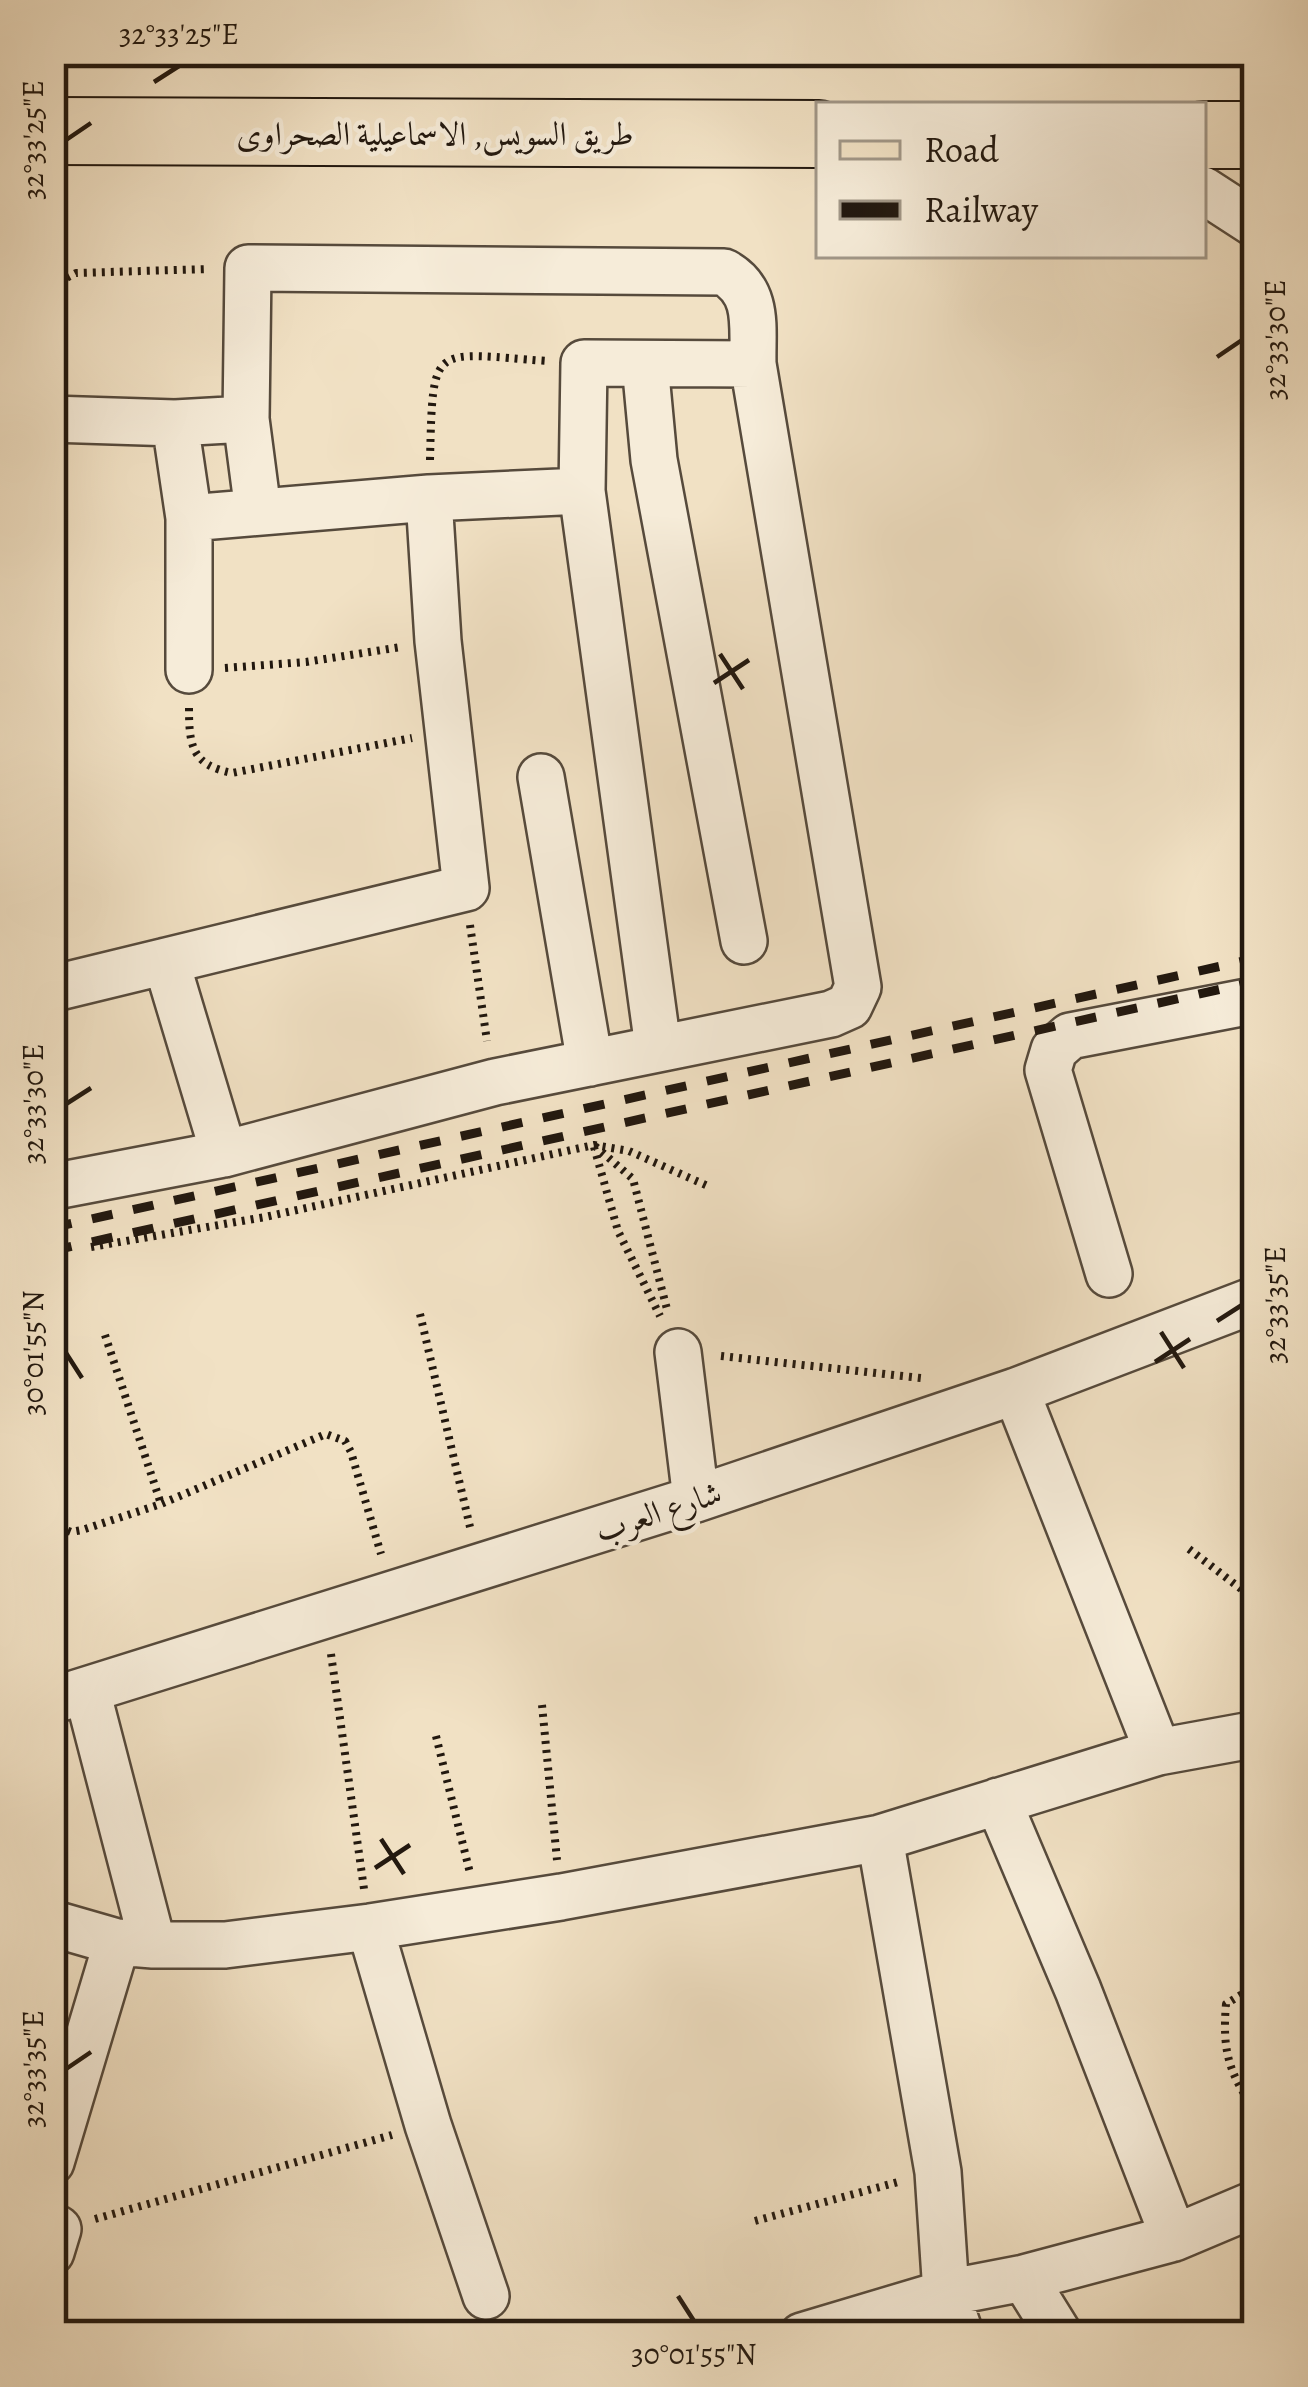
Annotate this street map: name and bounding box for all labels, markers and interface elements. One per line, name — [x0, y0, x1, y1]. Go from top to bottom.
text: 32°33'25"E — [119, 14, 239, 54]
text: 32°33'25"E — [13, 80, 53, 200]
legend — [816, 102, 1206, 258]
street label: طريق السويس, الاسماعيلية الصحراوى — [236, 111, 634, 156]
text: Road — [924, 125, 1000, 174]
text: Railway — [924, 185, 1039, 234]
text: 32°33'30"E — [1255, 279, 1295, 401]
text: 32°33'30"E — [13, 1043, 53, 1165]
text: 32°33'35"E — [1255, 1246, 1295, 1364]
text: 30°01'55"N — [13, 1290, 53, 1416]
street label: شارع العرب — [589, 1469, 729, 1558]
text: 32°33'35"E — [13, 2010, 53, 2128]
text: 30°01'55"N — [631, 2334, 757, 2374]

